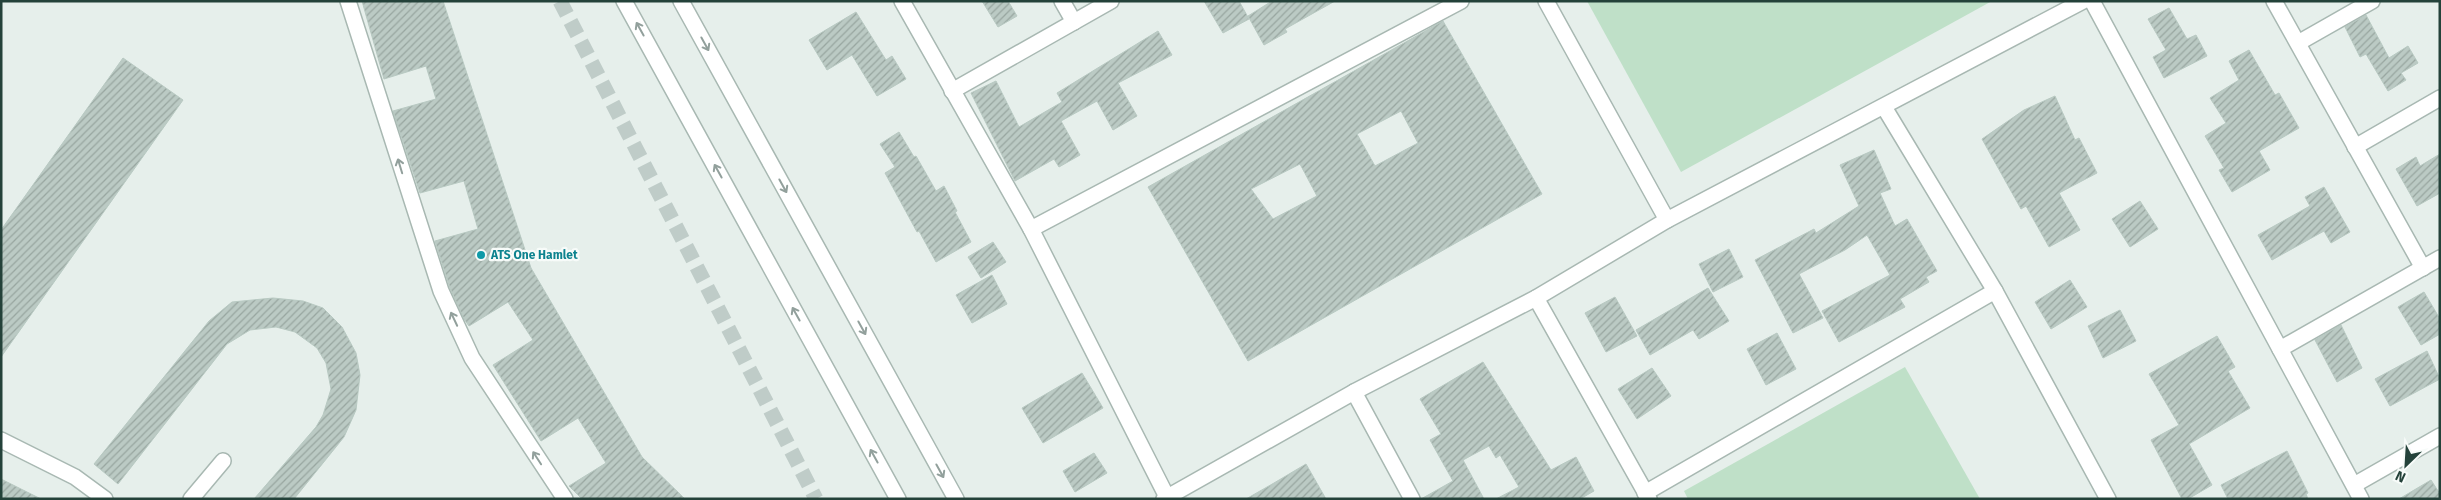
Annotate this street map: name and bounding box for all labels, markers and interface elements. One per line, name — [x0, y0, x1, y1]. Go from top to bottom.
one-way arrow — [634, 22, 644, 36]
one-way arrow — [701, 36, 710, 51]
one-way arrow — [394, 159, 404, 175]
one-way arrow — [713, 164, 723, 179]
one-way arrow — [779, 179, 789, 193]
place label: ATS One Hamlet — [490, 248, 578, 262]
marker: ATS One Hamlet — [475, 249, 487, 261]
one-way arrow — [791, 306, 801, 321]
one-way arrow — [449, 312, 458, 327]
one-way arrow — [857, 321, 867, 336]
north arrow — [2381, 440, 2431, 490]
one-way arrow — [869, 449, 879, 464]
one-way arrow — [532, 452, 542, 466]
one-way arrow — [936, 463, 946, 477]
text: N — [2393, 467, 2409, 486]

